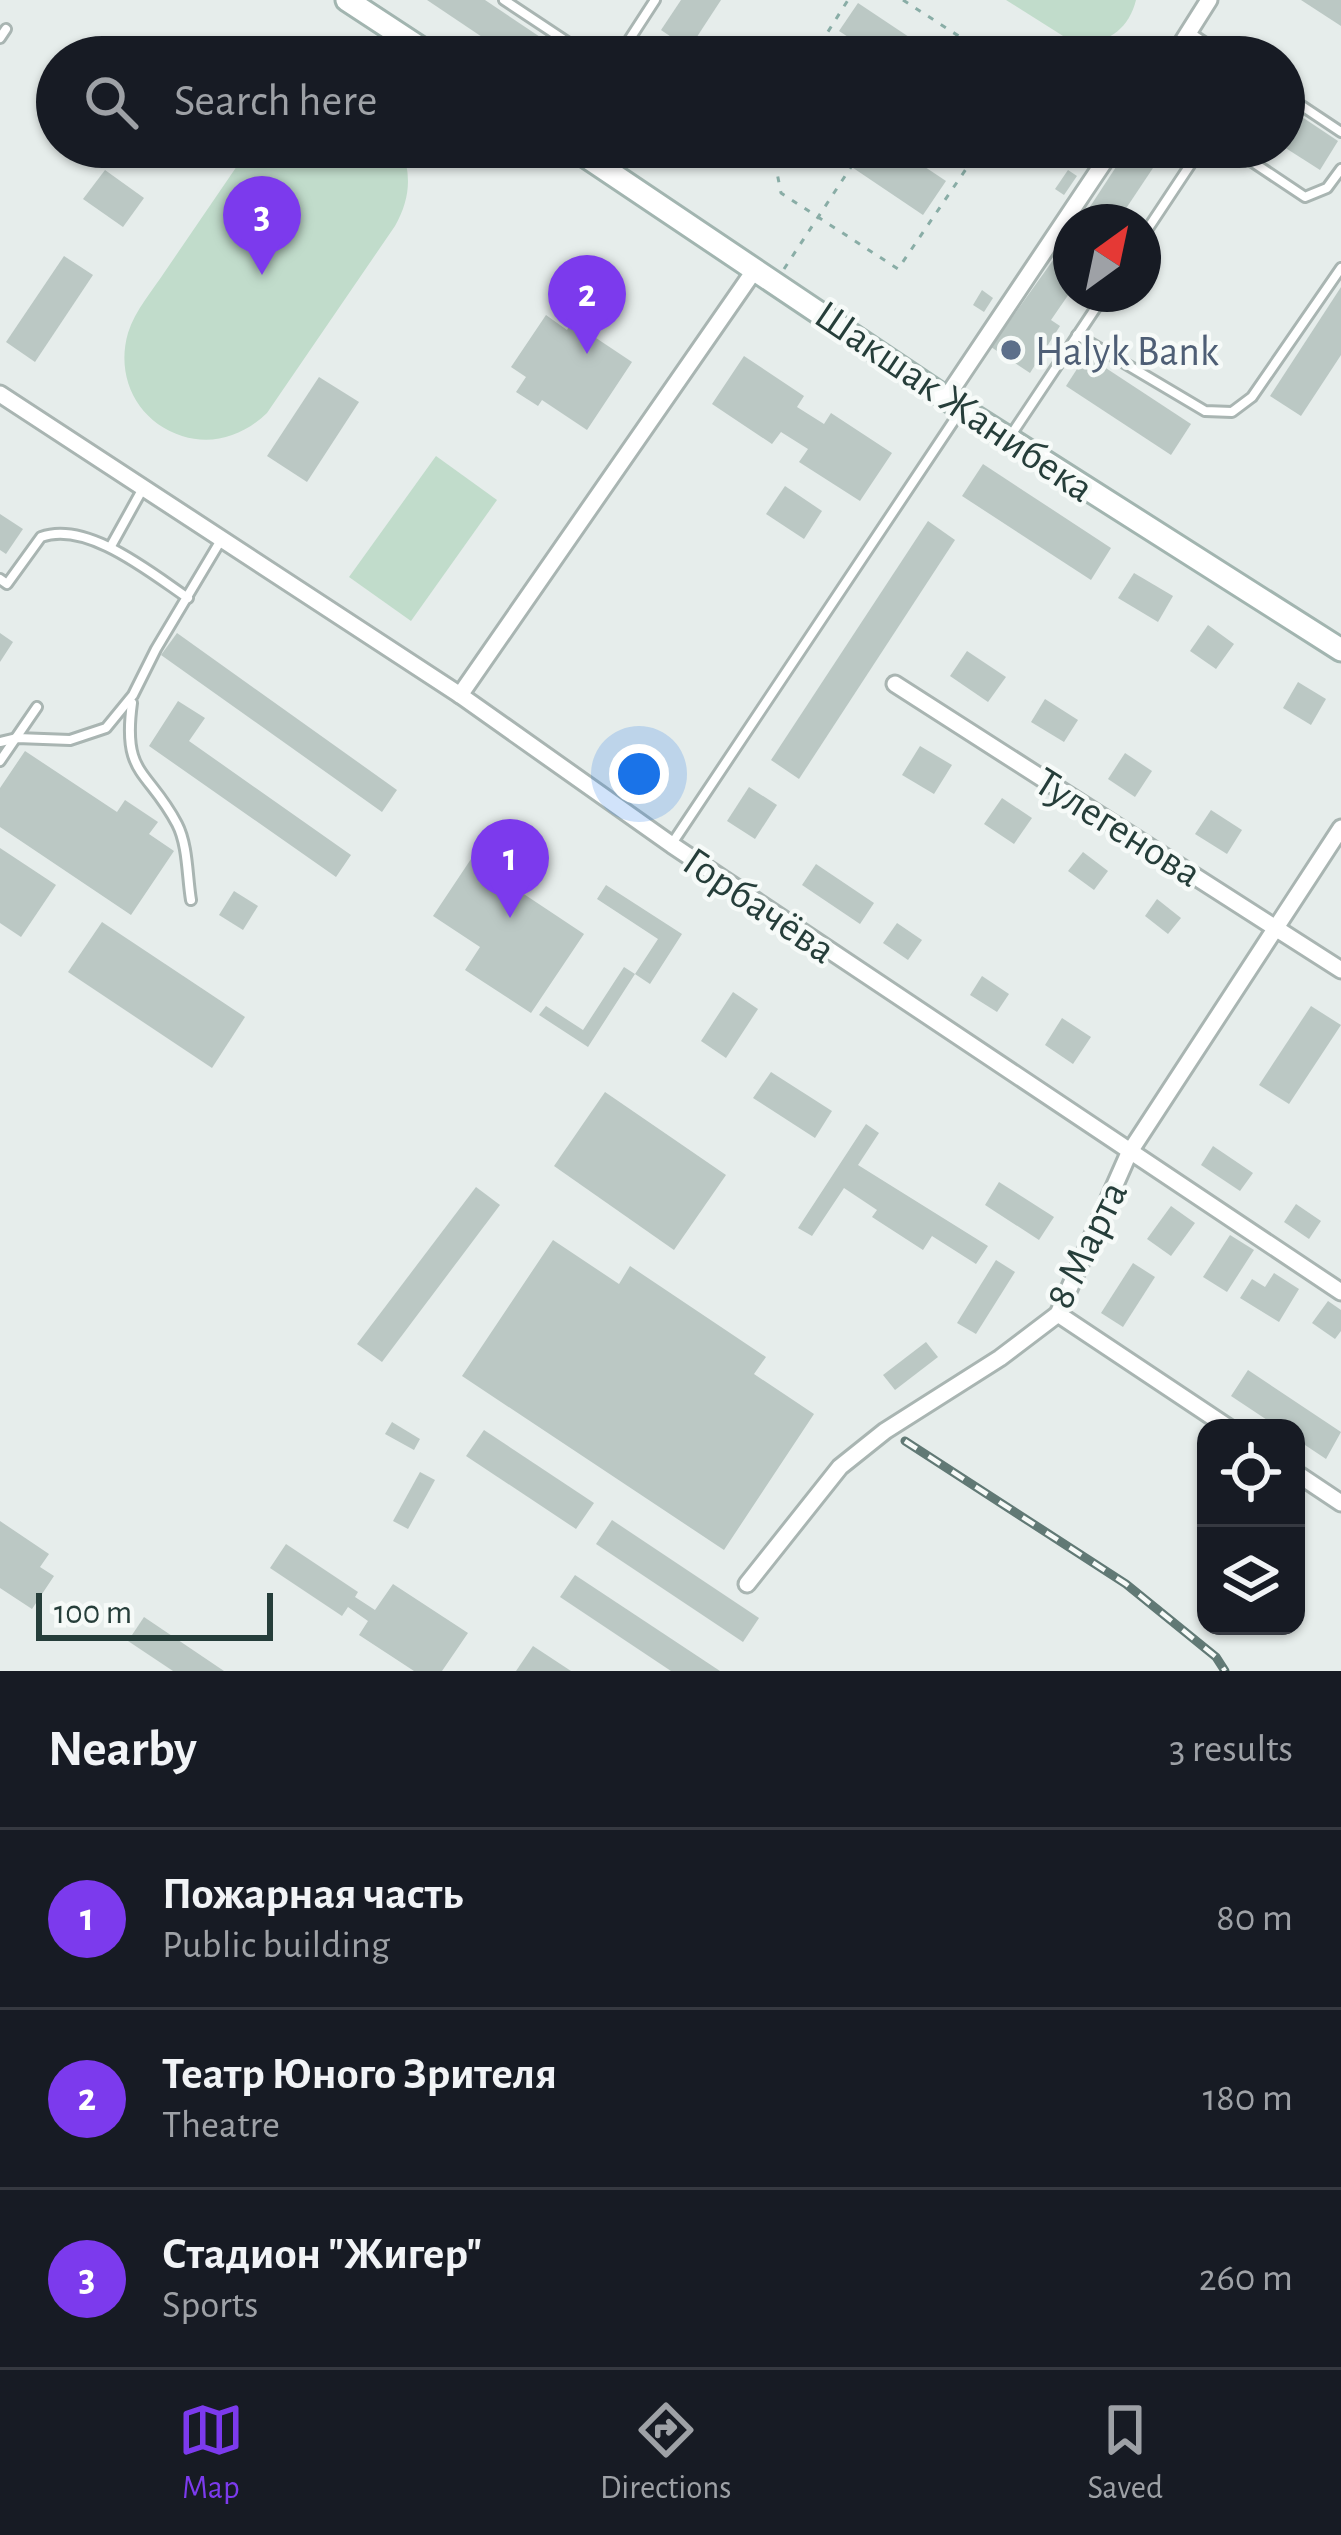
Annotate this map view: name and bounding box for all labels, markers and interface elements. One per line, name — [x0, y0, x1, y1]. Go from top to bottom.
search box — [36, 36, 1305, 168]
icon: search — [78, 69, 144, 135]
text: Search here — [174, 79, 377, 124]
pin: 3 — [223, 176, 301, 275]
north arrow — [1053, 204, 1161, 312]
pin: 2 — [548, 255, 626, 354]
street label: Шакшак Жанибека — [807, 293, 1101, 510]
place label: Halyk Bank — [1035, 331, 1219, 373]
marker: Halyk Bank — [998, 337, 1024, 363]
your location — [609, 744, 669, 804]
street label: Тулегенова — [1028, 760, 1208, 895]
pin: 1 — [471, 819, 549, 918]
street label: Горбачёва — [675, 840, 842, 972]
street label: 8 Марта — [1038, 1175, 1135, 1315]
map controls — [1197, 1419, 1305, 1635]
button: locate — [1197, 1419, 1305, 1527]
button: layers — [1197, 1527, 1305, 1635]
scale bar — [36, 1587, 273, 1640]
text: 100 m — [54, 1597, 132, 1630]
text: Nearby — [48, 1724, 197, 1775]
text: 3 results — [1169, 1730, 1293, 1769]
text: Пожарная часть — [162, 1872, 463, 1917]
text: 1 — [80, 1899, 94, 1938]
text: 80 m — [1216, 1899, 1293, 1938]
text: Public building — [162, 1926, 390, 1965]
text: Театр Юного Зрителя — [162, 2052, 557, 2097]
text: 2 — [78, 2079, 96, 2118]
text: 180 m — [1203, 2079, 1293, 2118]
text: Theatre — [162, 2106, 280, 2145]
text: Стадион "Жигер" — [162, 2232, 482, 2277]
text: 3 — [79, 2259, 95, 2298]
text: 260 m — [1199, 2259, 1293, 2298]
text: Sports — [162, 2286, 259, 2325]
tab: Map — [178, 2397, 244, 2509]
tab: Directions — [600, 2397, 731, 2509]
tab: Saved — [1087, 2397, 1163, 2509]

